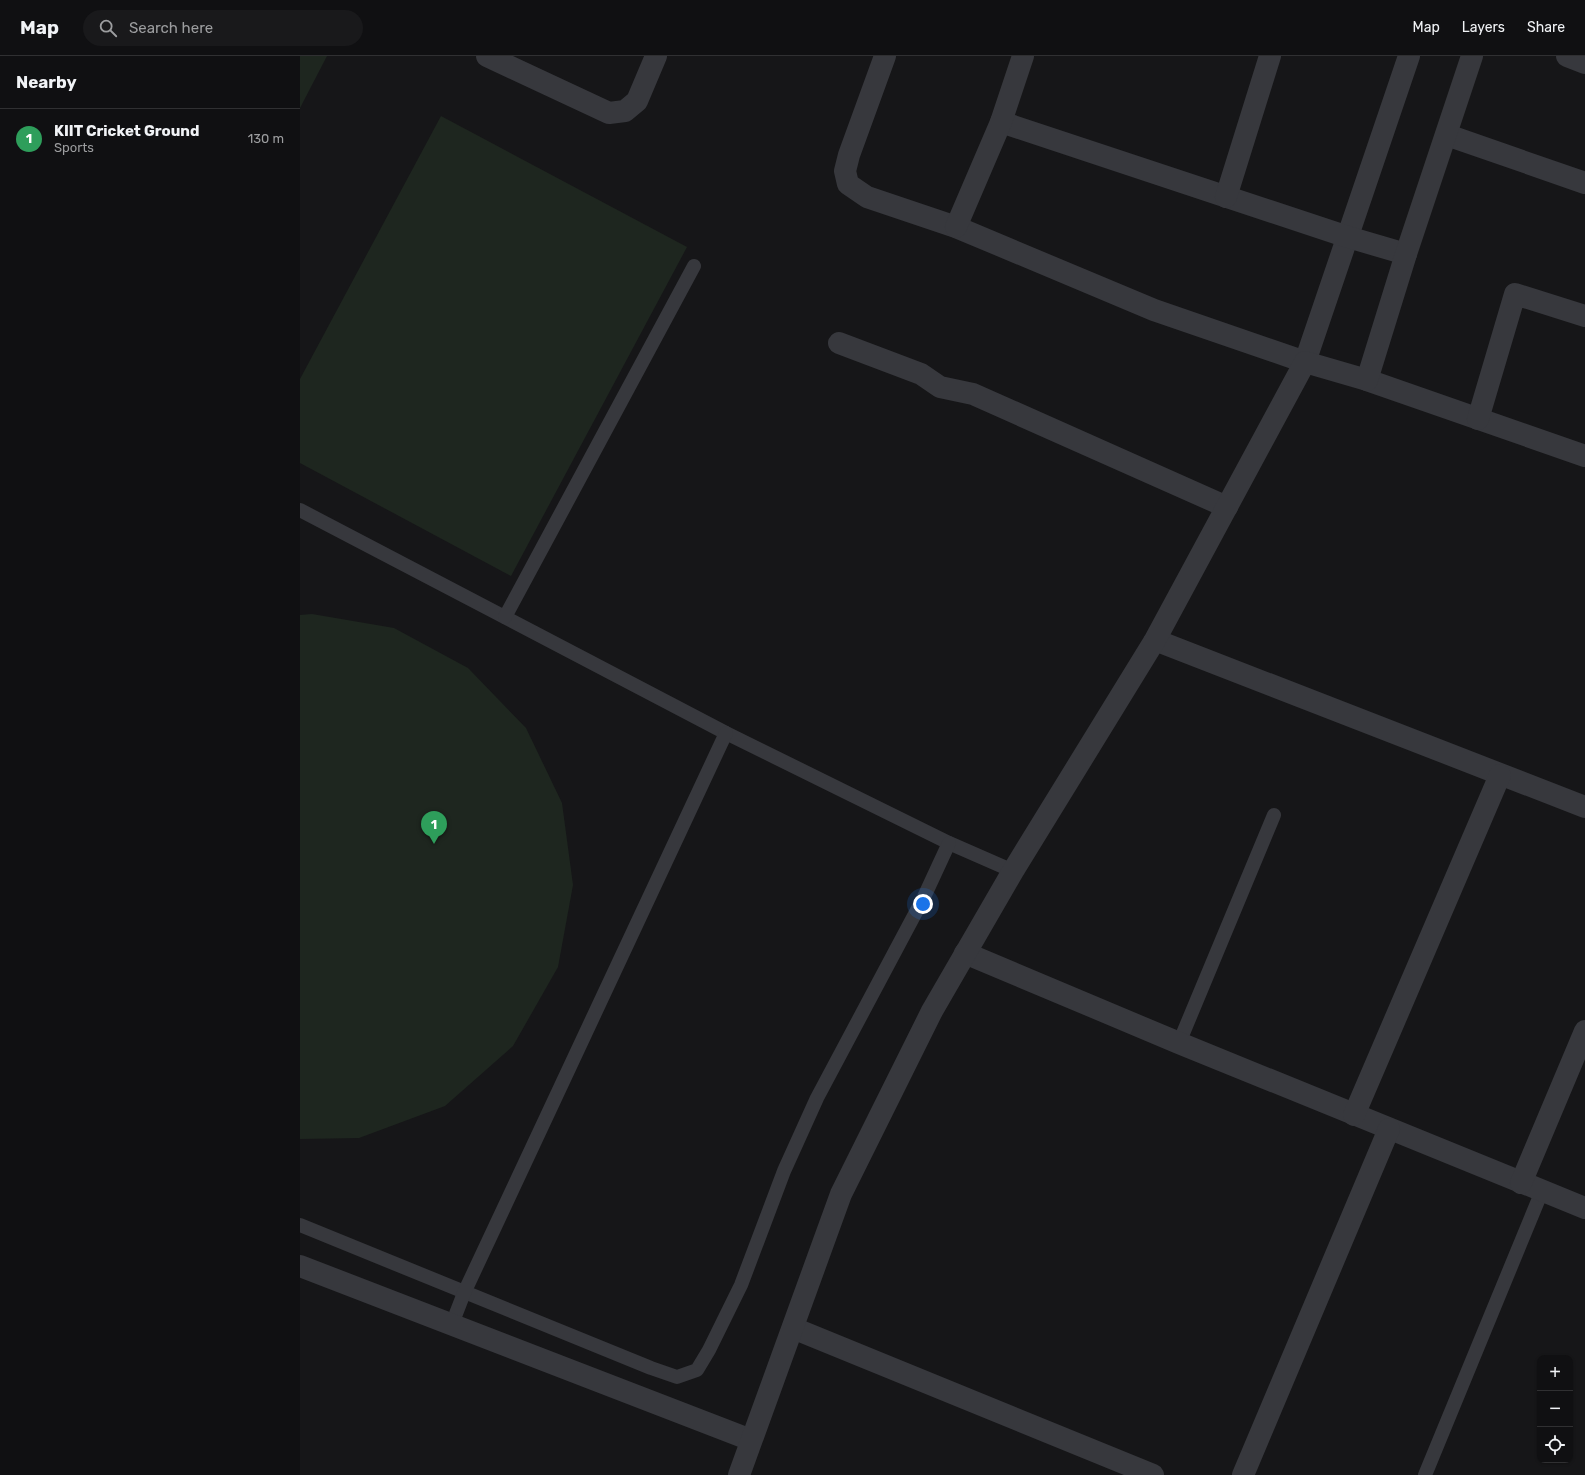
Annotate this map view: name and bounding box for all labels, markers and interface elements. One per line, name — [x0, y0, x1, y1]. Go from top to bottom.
search box — [83, 10, 363, 46]
text: Map — [20, 16, 59, 39]
icon: search — [97, 17, 119, 39]
text: Search here — [129, 19, 213, 37]
text: Map — [1413, 19, 1440, 36]
text: Layers — [1462, 19, 1505, 36]
text: Share — [1527, 19, 1565, 36]
text: Nearby — [16, 72, 77, 92]
text: KIIT Cricket Ground — [54, 122, 199, 140]
text: 1 — [26, 131, 32, 146]
text: 130 m — [248, 131, 284, 146]
text: Sports — [54, 140, 94, 155]
pin: 1 — [421, 811, 447, 844]
your location — [913, 894, 933, 914]
map controls — [1537, 1355, 1573, 1463]
button: + — [1537, 1355, 1573, 1391]
button: − — [1537, 1391, 1573, 1427]
button: locate — [1537, 1427, 1573, 1463]

